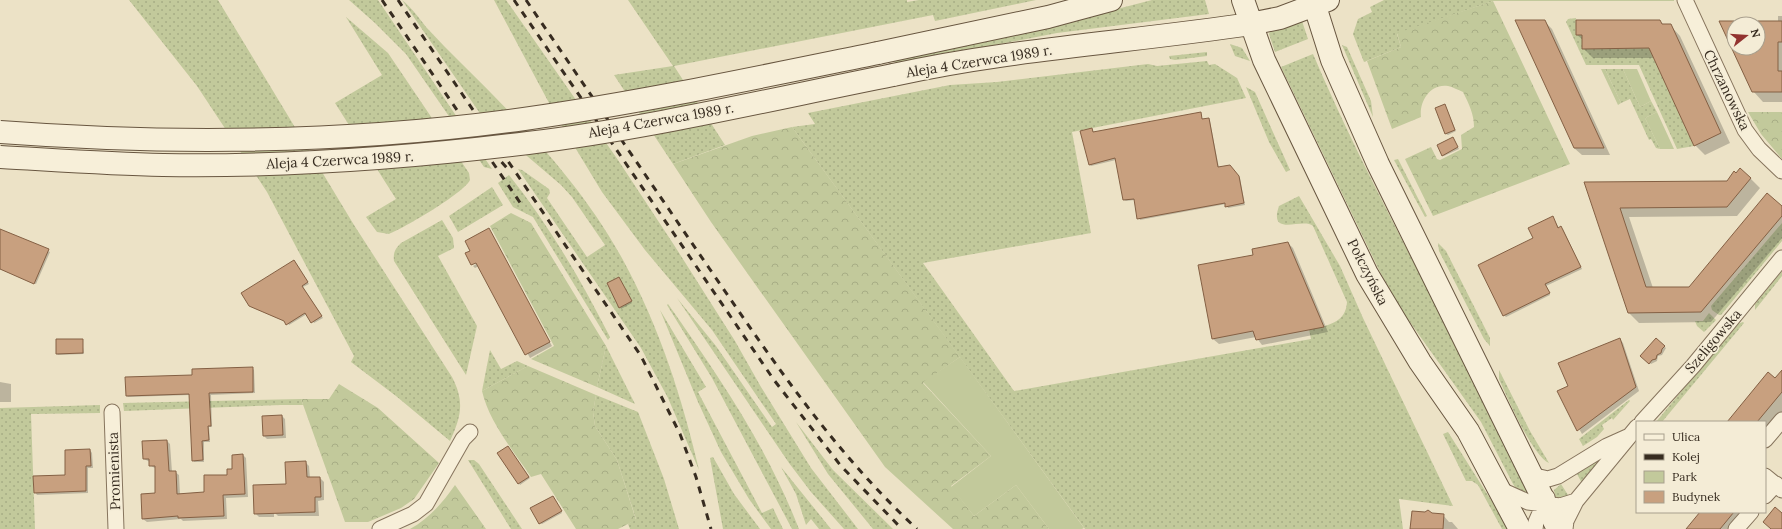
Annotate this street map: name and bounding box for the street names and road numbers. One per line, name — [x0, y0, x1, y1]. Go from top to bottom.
street label: Aleja 4 Czerwca 1989 r. — [904, 41, 1053, 82]
street label: Chrzanowska — [1700, 47, 1754, 133]
street label: Aleja 4 Czerwca 1989 r. — [586, 98, 735, 142]
street label: Aleja 4 Czerwca 1989 r. — [265, 147, 414, 173]
street label: Połczyńska — [1344, 236, 1392, 308]
street label: Szeligowska — [1681, 305, 1745, 377]
street label: Promienista — [104, 432, 124, 510]

